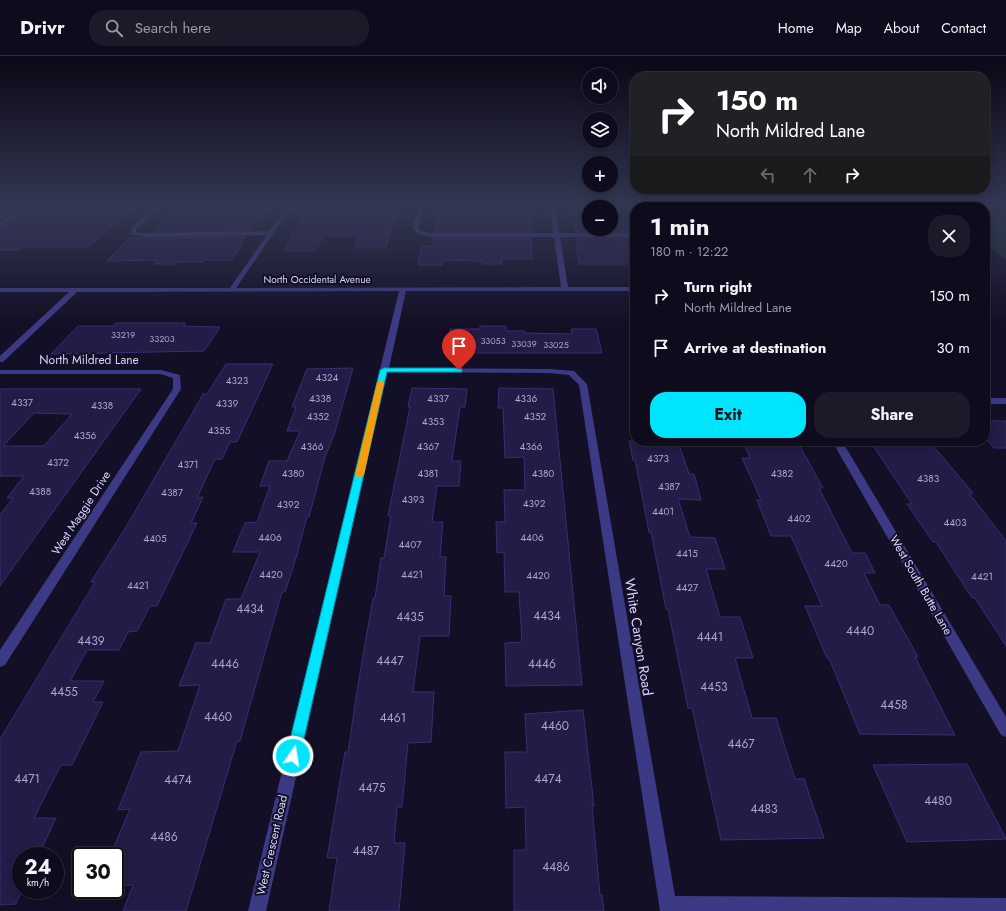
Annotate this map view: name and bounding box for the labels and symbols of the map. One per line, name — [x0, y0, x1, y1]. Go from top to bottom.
street label: North Occidental Avenue — [263, 272, 371, 287]
house number: 33219 — [111, 328, 135, 341]
pin — [442, 329, 476, 370]
house number: 33203 — [149, 332, 175, 345]
house number: 33053 — [480, 334, 506, 347]
house number: 33039 — [511, 337, 537, 350]
house number: 33025 — [543, 338, 569, 351]
street label: North Mildred Lane — [39, 351, 139, 369]
house number: 4324 — [316, 370, 339, 385]
house number: 4323 — [226, 373, 249, 388]
house number: 4338 — [309, 391, 331, 406]
house number: 4337 — [427, 391, 450, 406]
house number: 4336 — [515, 391, 537, 406]
house number: 4337 — [11, 395, 34, 410]
house number: 4339 — [216, 396, 238, 411]
house number: 4338 — [91, 398, 113, 413]
house number: 4352 — [307, 409, 330, 424]
house number: 4352 — [524, 409, 547, 424]
house number: 4353 — [422, 414, 445, 429]
house number: 4355 — [208, 423, 231, 438]
house number: 4356 — [74, 428, 97, 443]
house number: 4366 — [301, 439, 324, 454]
house number: 4367 — [417, 439, 440, 454]
house number: 4366 — [520, 439, 543, 454]
house number: 4373 — [647, 451, 669, 466]
house number: 4372 — [47, 455, 69, 470]
house number: 4371 — [178, 457, 198, 472]
house number: 4380 — [282, 466, 304, 481]
house number: 4381 — [417, 466, 439, 481]
house number: 4380 — [532, 466, 554, 481]
house number: 4382 — [771, 466, 794, 481]
street label: West Maggie Drive — [47, 467, 115, 559]
house number: 4383 — [917, 471, 940, 486]
house number: 4387 — [658, 479, 681, 494]
house number: 4388 — [29, 484, 51, 499]
house number: 4387 — [161, 485, 184, 500]
house number: 4393 — [402, 492, 425, 507]
house number: 4392 — [523, 496, 546, 511]
house number: 4392 — [277, 497, 300, 512]
house number: 4401 — [652, 504, 674, 519]
house number: 4402 — [787, 511, 811, 526]
house number: 4403 — [943, 515, 967, 530]
house number: 4406 — [258, 530, 282, 545]
house number: 4406 — [520, 530, 544, 545]
house number: 4405 — [143, 531, 167, 546]
street label: West South Butte Lane — [885, 532, 957, 638]
house number: 4407 — [399, 537, 422, 552]
house number: 4415 — [676, 546, 698, 561]
house number: 4420 — [824, 556, 848, 571]
house number: 4420 — [259, 567, 283, 582]
house number: 4421 — [401, 567, 423, 582]
house number: 4420 — [526, 568, 550, 583]
house number: 4421 — [971, 569, 993, 584]
street label: White Canyon Road — [620, 577, 658, 697]
house number: 4421 — [127, 578, 149, 593]
house number: 4427 — [676, 580, 699, 595]
house number: 4434 — [236, 600, 264, 618]
house number: 4434 — [533, 607, 561, 625]
house number: 4435 — [396, 608, 424, 626]
house number: 4440 — [846, 622, 874, 640]
house number: 4441 — [697, 628, 723, 646]
house number: 4439 — [77, 632, 105, 650]
house number: 4447 — [376, 652, 404, 670]
house number: 4446 — [211, 655, 239, 673]
house number: 4446 — [528, 655, 556, 673]
house number: 4453 — [700, 678, 728, 696]
house number: 4455 — [50, 683, 78, 701]
house number: 4458 — [880, 696, 908, 714]
house number: 4460 — [204, 708, 232, 726]
house number: 4461 — [380, 709, 406, 727]
house number: 4460 — [541, 717, 569, 735]
position arrow — [272, 735, 314, 777]
house number: 4467 — [727, 735, 755, 753]
house number: 4471 — [14, 770, 40, 788]
house number: 4474 — [534, 770, 562, 788]
house number: 4474 — [164, 771, 192, 789]
house number: 4475 — [358, 779, 386, 797]
house number: 4480 — [924, 792, 952, 810]
street label: West Crescent Road — [252, 793, 292, 897]
house number: 4483 — [750, 800, 778, 818]
house number: 4486 — [150, 828, 178, 846]
house number: 4487 — [353, 842, 380, 860]
speed limit sign: 30 — [72, 847, 124, 899]
house number: 4486 — [542, 858, 570, 876]

